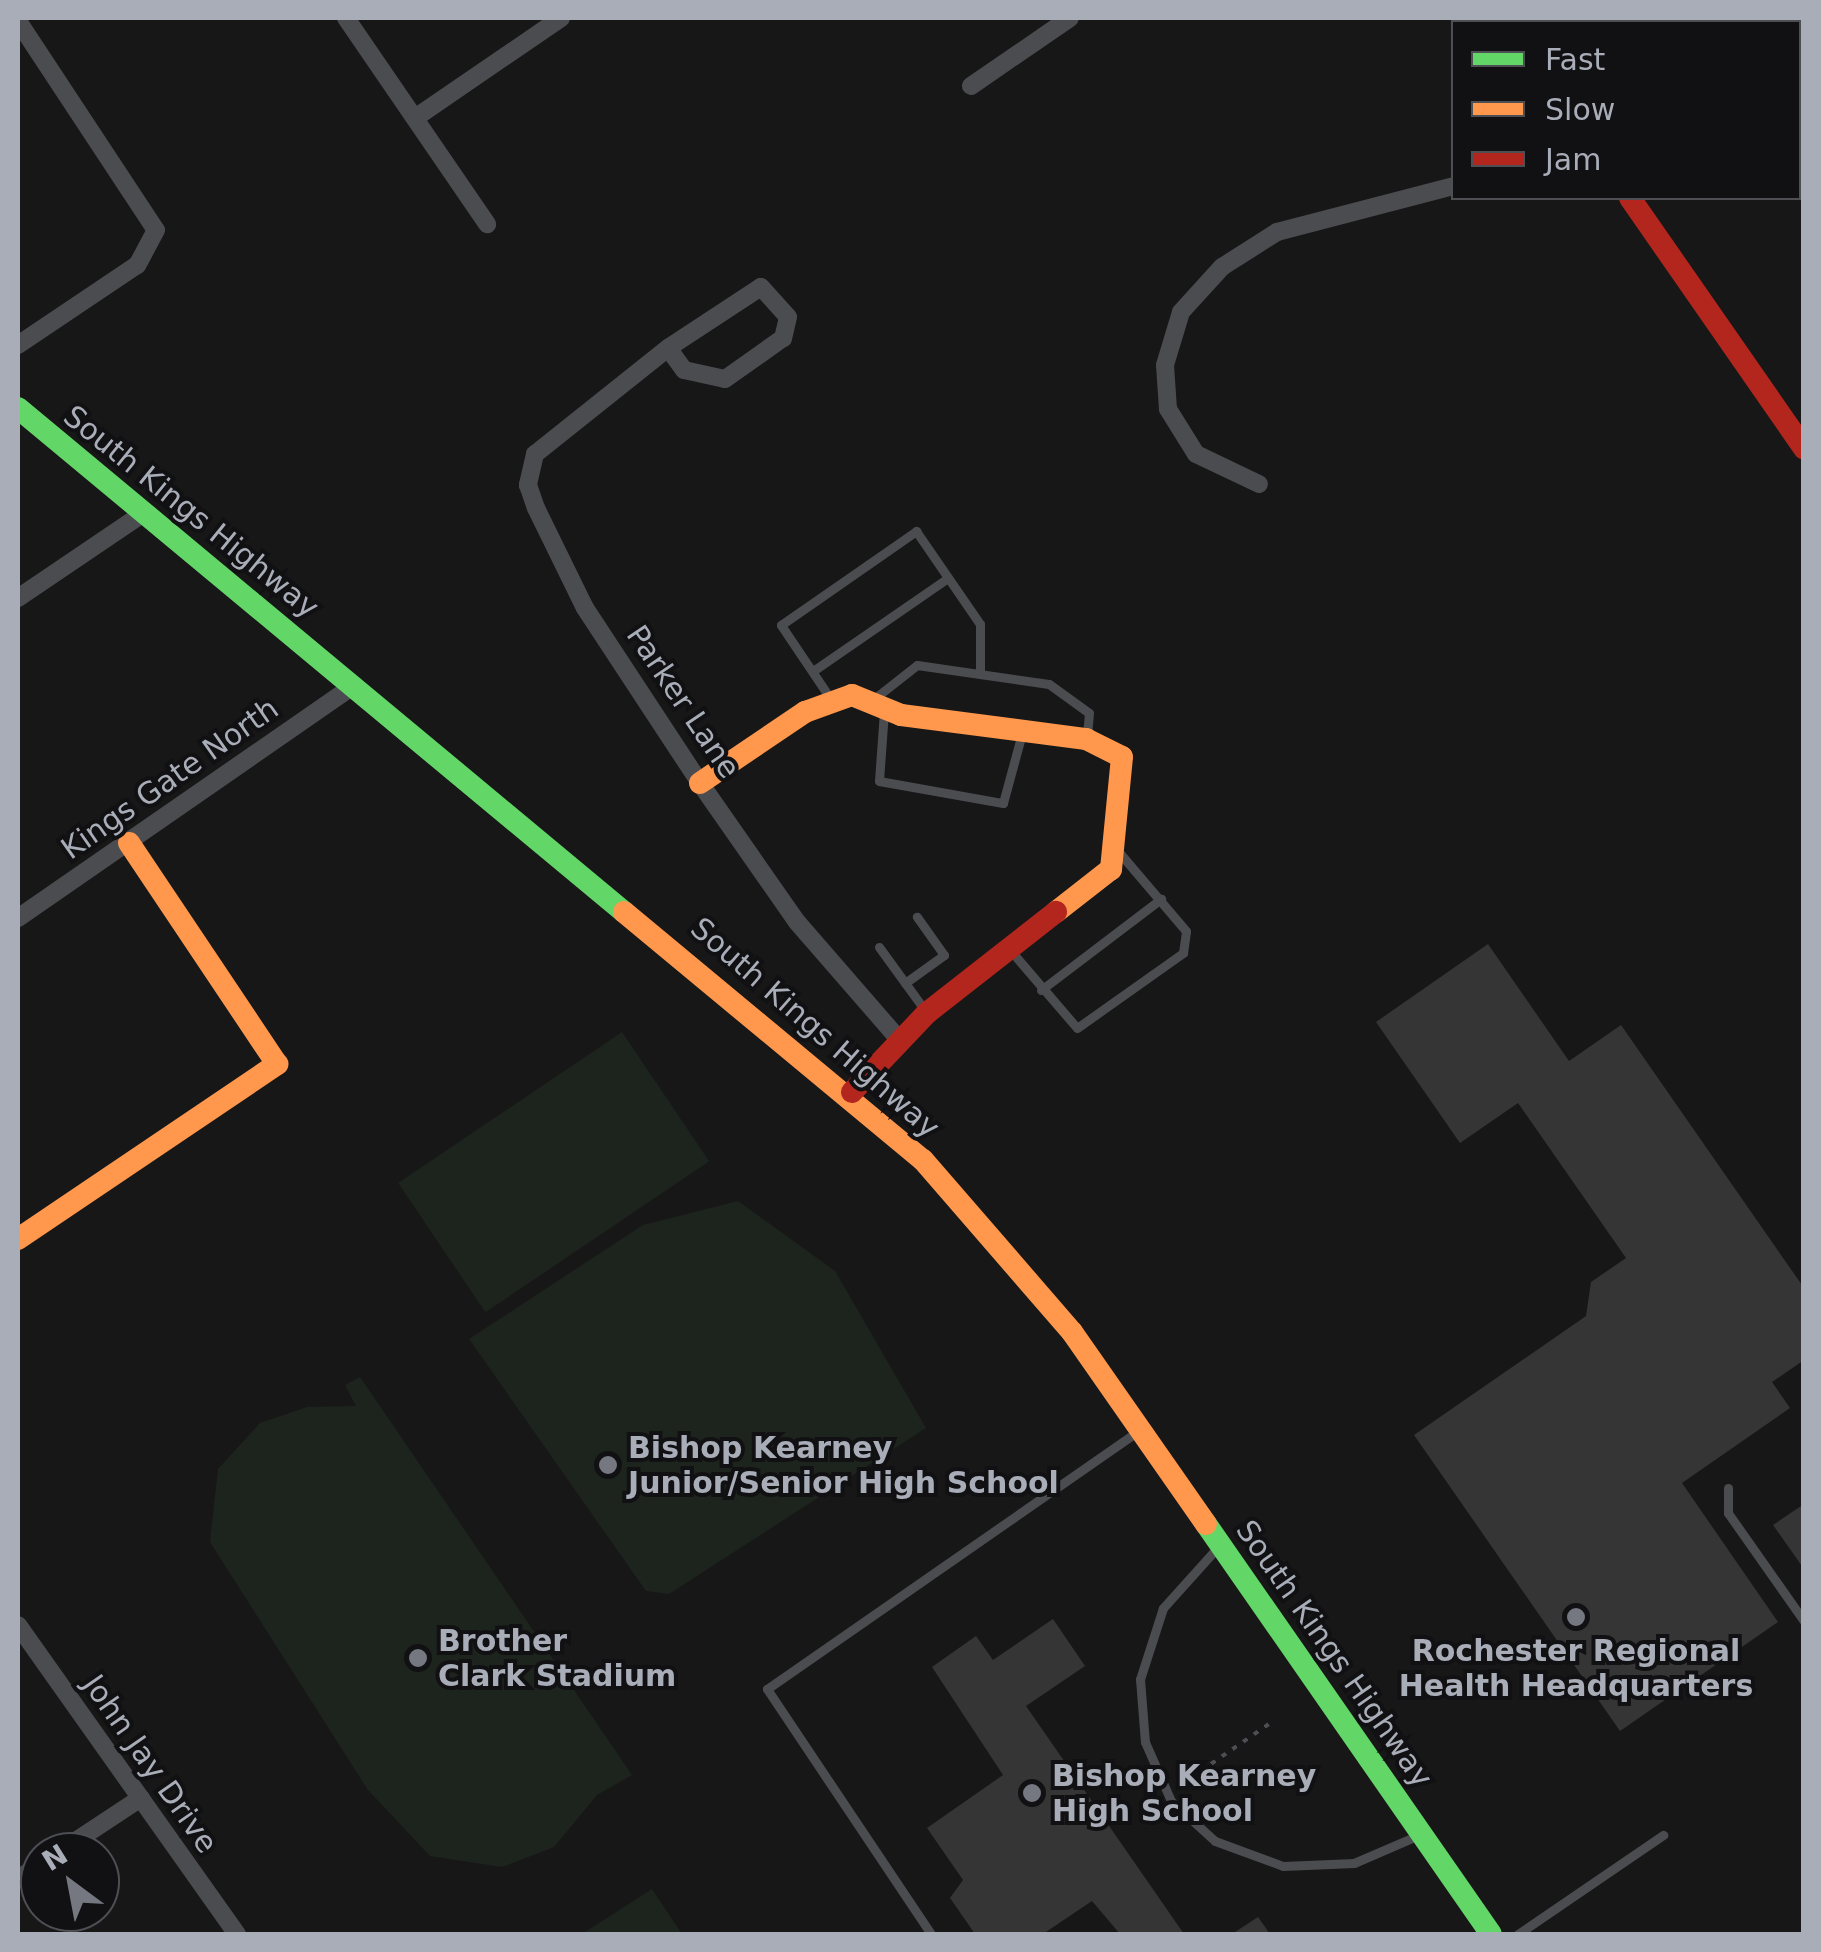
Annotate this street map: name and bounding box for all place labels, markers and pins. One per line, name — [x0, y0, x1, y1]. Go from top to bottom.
place label: Bishop Kearney Junior/Senior High School — [628, 1430, 1059, 1500]
marker: Bishop Kearney Junior/Senior High School — [597, 1454, 619, 1476]
marker: Rochester Regional Health Headquarters — [1565, 1606, 1587, 1628]
place label: Brother Clark Stadium — [438, 1623, 676, 1694]
place label: Rochester Regional Health Headquarters — [1399, 1633, 1753, 1704]
marker: Brother Clark Stadium — [407, 1647, 429, 1669]
place label: Bishop Kearney High School — [1052, 1758, 1316, 1828]
marker: Bishop Kearney High School — [1021, 1782, 1043, 1804]

